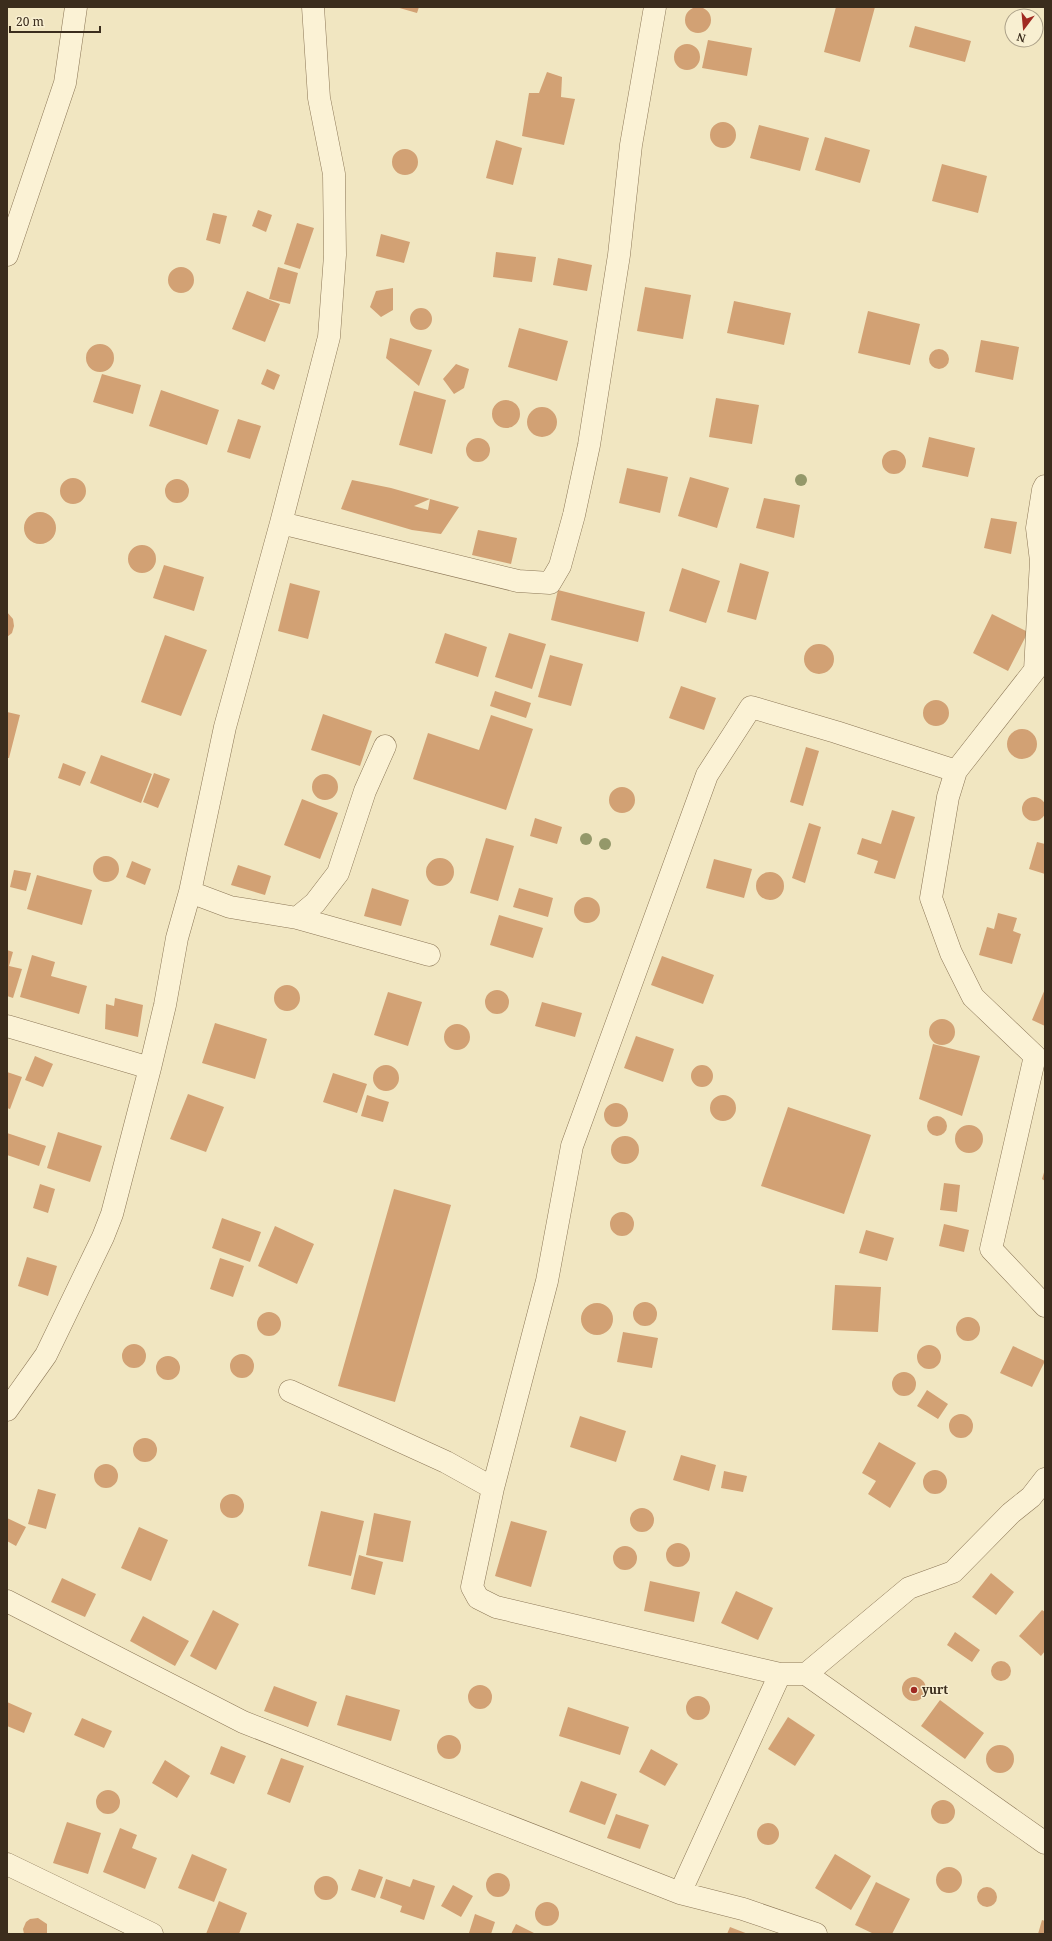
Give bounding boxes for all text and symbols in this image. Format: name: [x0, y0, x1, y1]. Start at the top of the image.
scale bar: [10, 8, 100, 34]
north arrow: [1004, 8, 1044, 48]
text: 20 m: [16, 13, 44, 30]
text: N: [1015, 30, 1027, 46]
place label: yurt: [922, 1681, 948, 1698]
marker: yurt: [909, 1685, 919, 1695]

